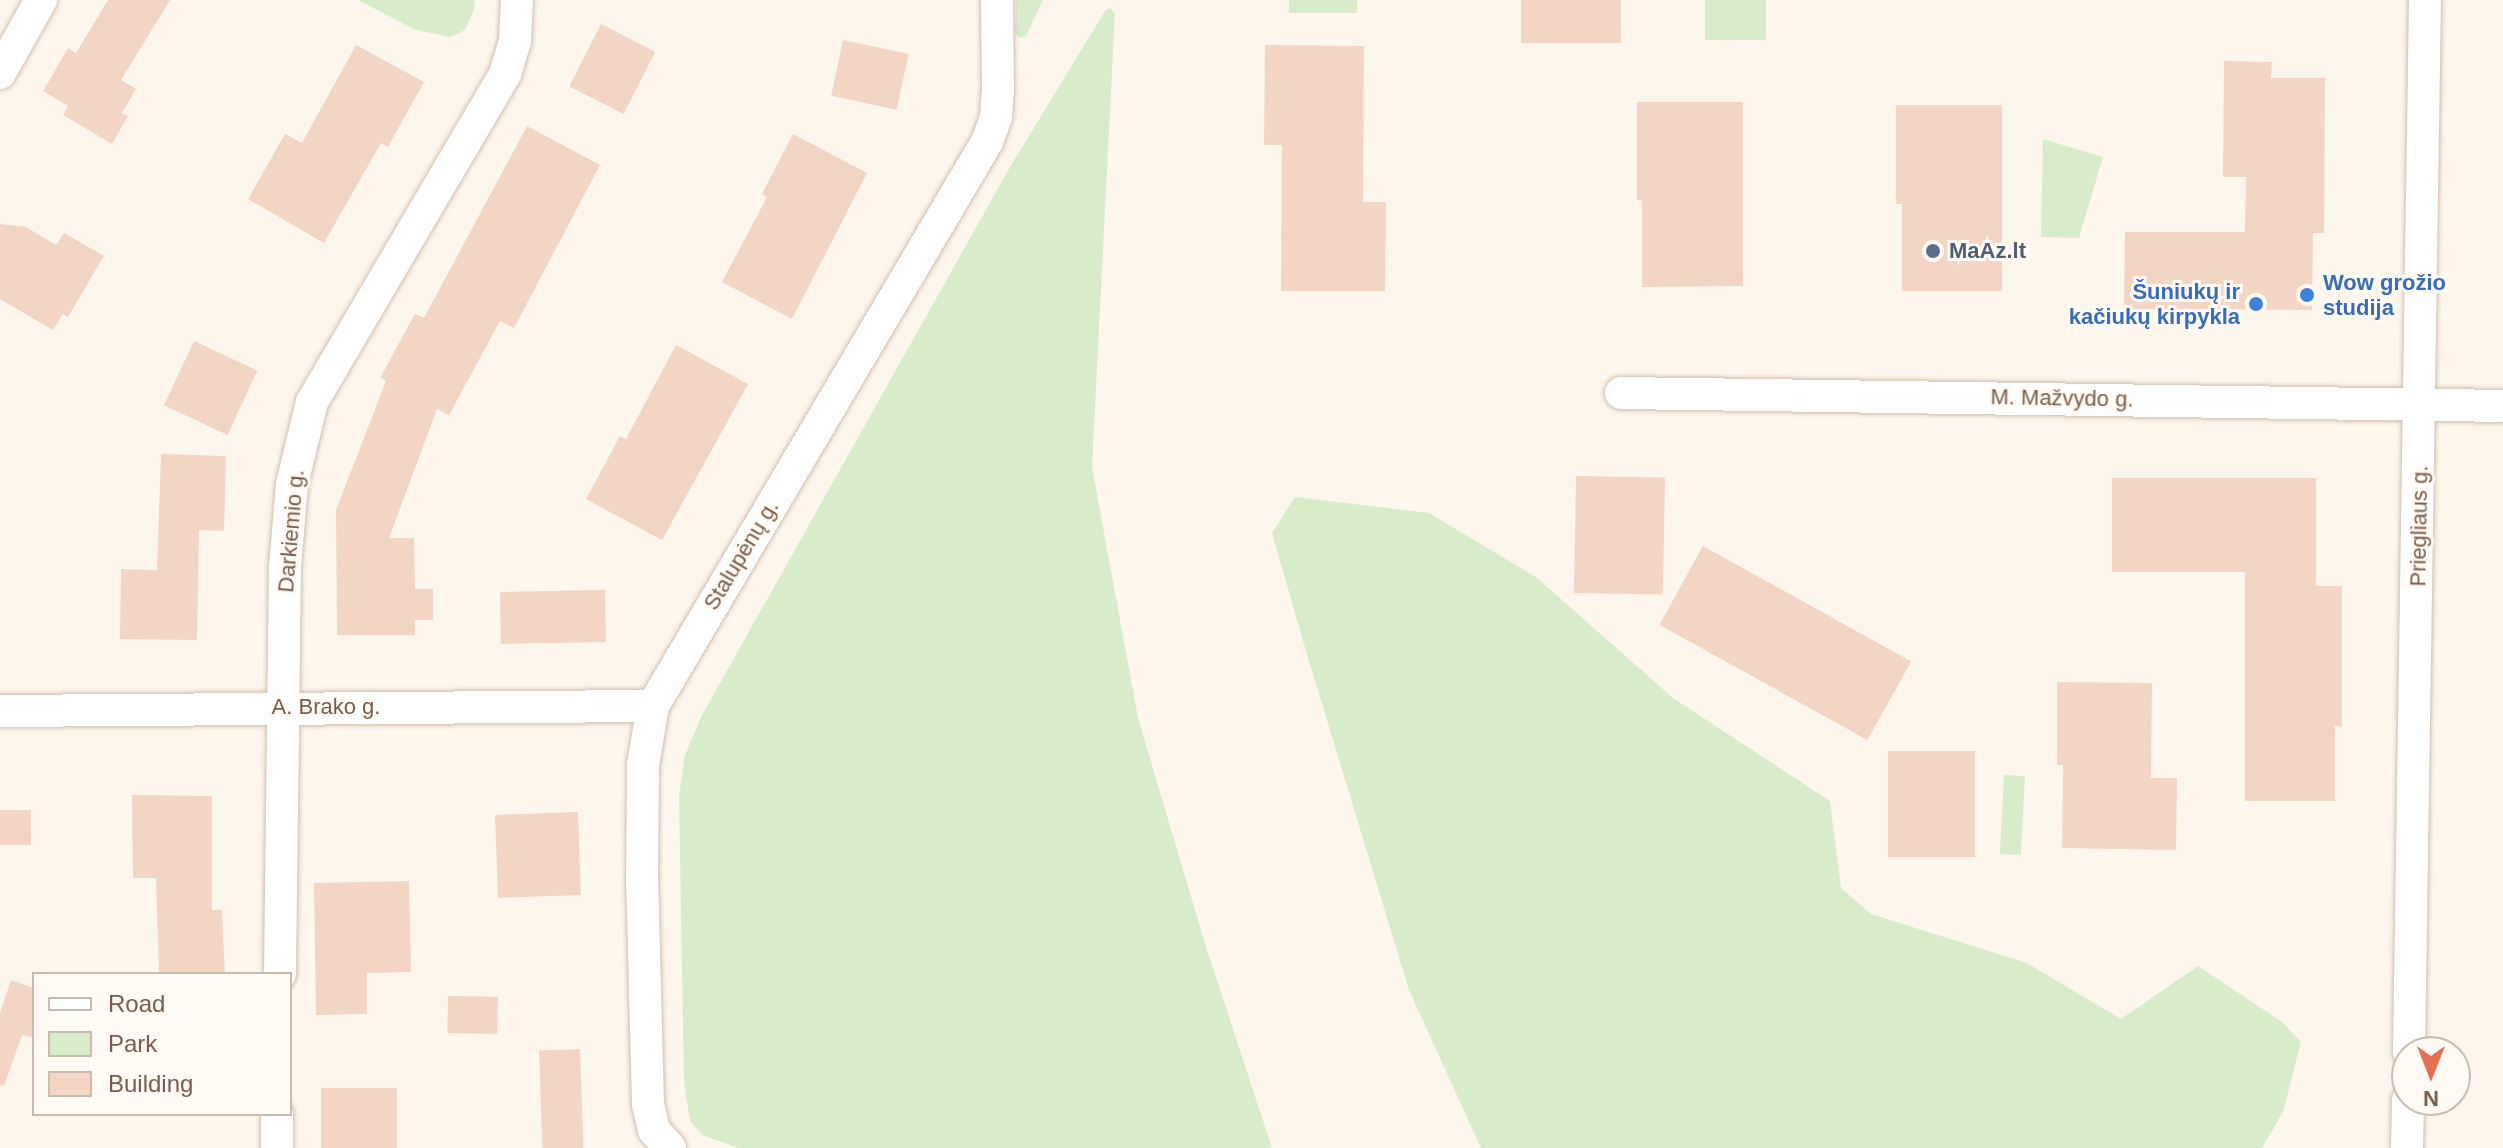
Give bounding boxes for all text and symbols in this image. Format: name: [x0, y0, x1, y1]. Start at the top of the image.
place label: MaAz.lt: [1949, 238, 2026, 264]
marker: MaAz.lt: [1924, 242, 1942, 260]
place label: Wow grožio studija: [2323, 269, 2446, 320]
place label: Šuniukų ir kačiukų kirpykla: [2069, 278, 2240, 330]
marker: Wow grožio studija: [2298, 286, 2316, 304]
marker: Šuniukų ir kačiukų kirpykla: [2247, 295, 2265, 313]
street label: M. Mažvydo g.: [1990, 384, 2134, 412]
street label: Priegliaus g.: [2405, 465, 2433, 587]
street label: Darkiemio g.: [272, 468, 310, 594]
street label: Stalupėnų g.: [698, 495, 784, 615]
street label: A. Brako g.: [272, 694, 380, 720]
legend: [32, 972, 292, 1116]
text: Road: [108, 990, 165, 1017]
text: Park: [108, 1030, 157, 1057]
north arrow: [2391, 1036, 2471, 1116]
text: Building: [108, 1070, 193, 1097]
text: N: [2423, 1086, 2439, 1111]

